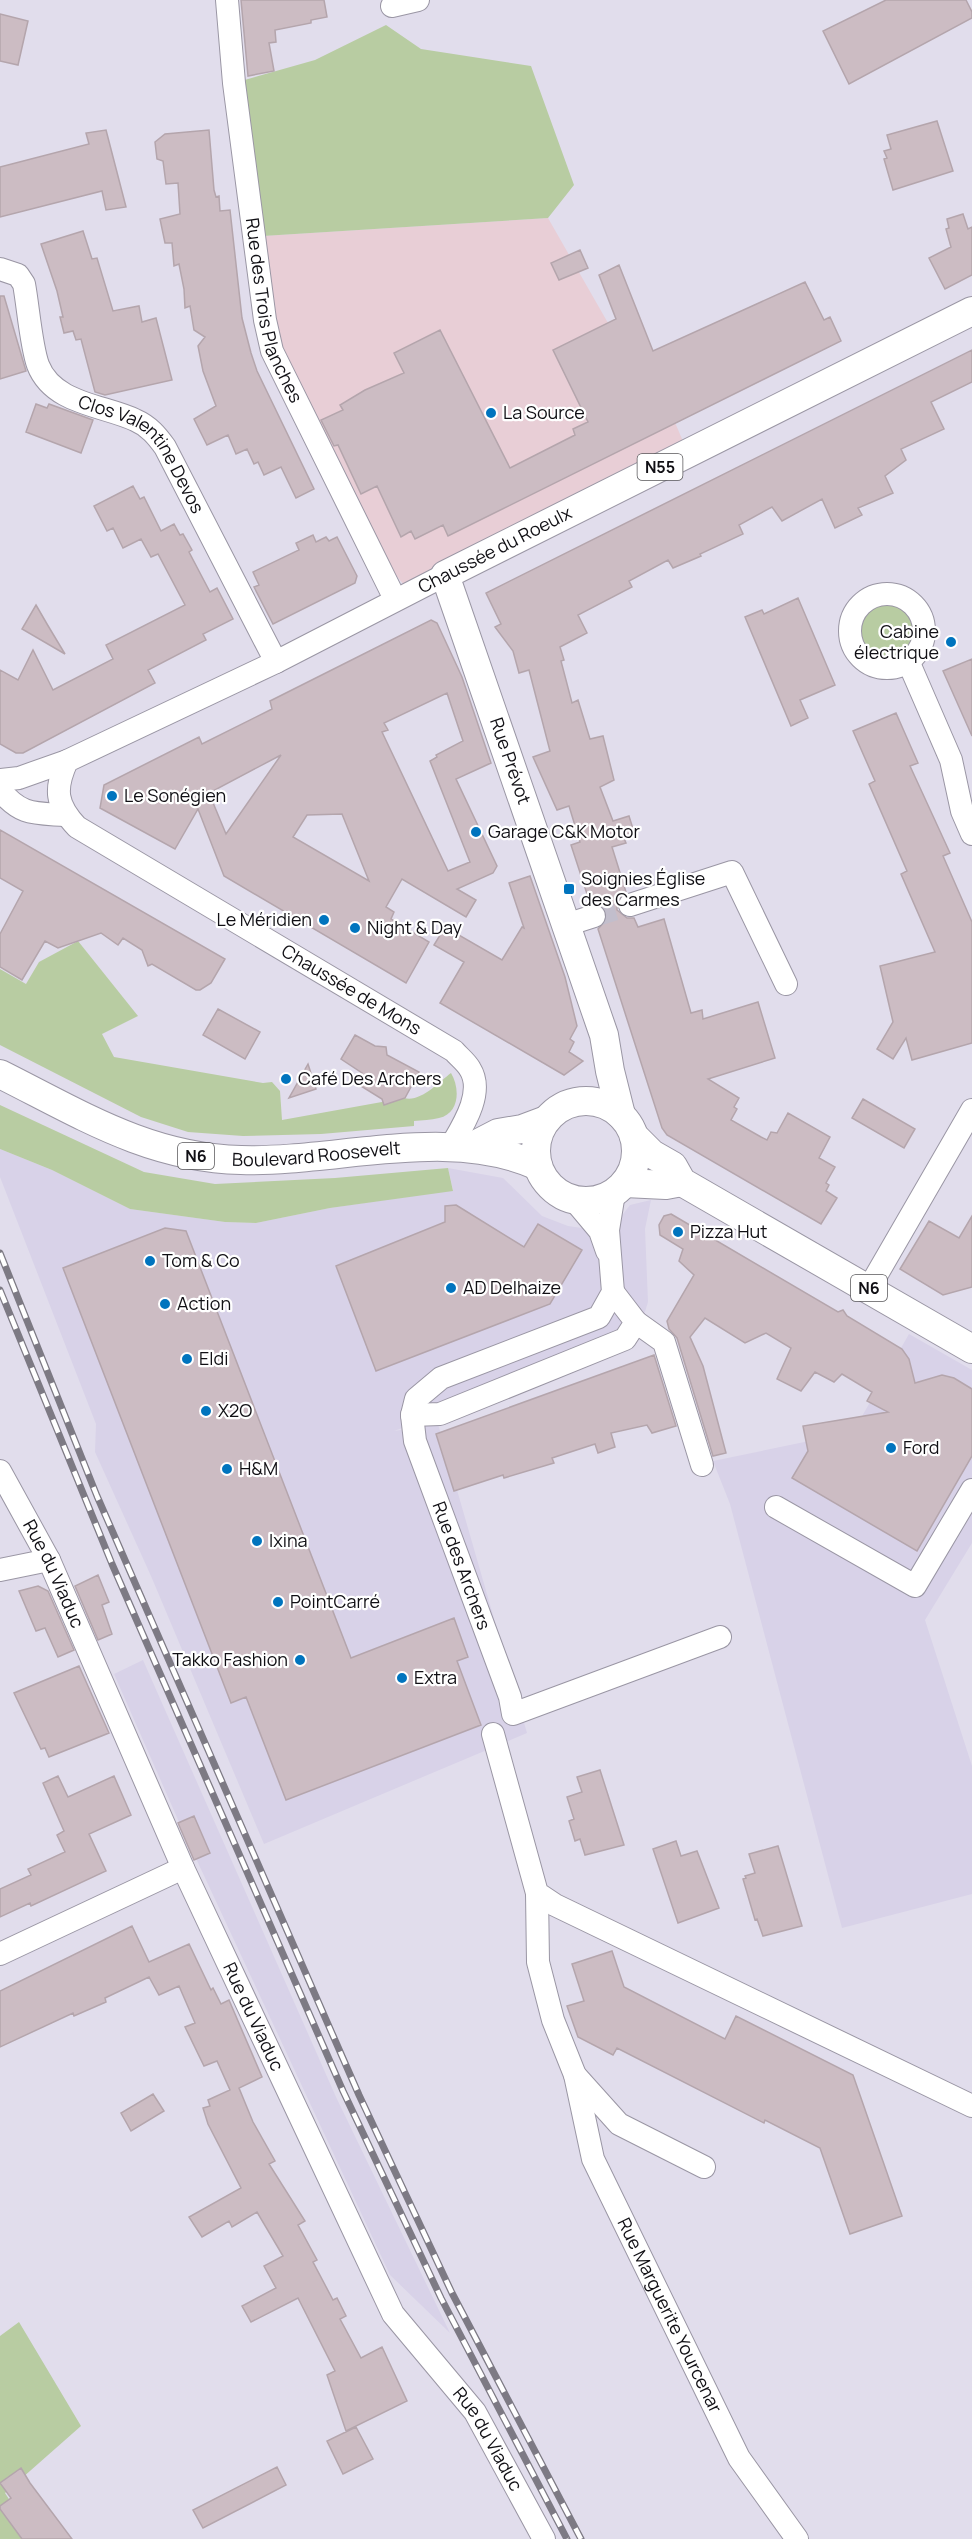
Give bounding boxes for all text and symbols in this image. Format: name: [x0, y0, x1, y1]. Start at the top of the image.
street label: Rue des Trois Planches: [241, 216, 309, 406]
street label: Clos Valentine Devos: [75, 389, 210, 517]
place label: La Source: [503, 400, 585, 424]
marker: La Source: [484, 406, 498, 420]
road number: N55: [638, 454, 682, 480]
street label: Chaussée du Roeulx: [414, 500, 576, 598]
place label: Cabine électrique: [854, 619, 939, 664]
marker: Cabine électrique: [944, 635, 958, 649]
street label: Rue Prévot: [485, 714, 537, 807]
place label: Le Sonégien: [124, 783, 226, 807]
marker: Le Sonégien: [105, 789, 119, 803]
place label: Garage C&K Motor: [488, 819, 640, 843]
marker: Garage C&K Motor: [469, 825, 483, 839]
place label: Soignies Église des Carmes: [581, 866, 705, 911]
marker: Soignies Église des Carmes: [562, 882, 576, 896]
place label: Le Méridien: [217, 907, 312, 931]
marker: Le Méridien: [317, 913, 331, 927]
place label: Night & Day: [367, 915, 463, 939]
marker: Night & Day: [348, 921, 362, 935]
street label: Chaussée de Mons: [277, 938, 426, 1040]
place label: Café Des Archers: [298, 1066, 442, 1090]
marker: Café Des Archers: [279, 1072, 293, 1086]
street label: Boulevard Roosevelt: [232, 1135, 401, 1171]
road number: N6: [178, 1143, 214, 1169]
place label: Pizza Hut: [690, 1219, 767, 1243]
marker: Pizza Hut: [671, 1225, 685, 1239]
place label: Tom & Co: [162, 1248, 240, 1272]
marker: Tom & Co: [143, 1254, 157, 1268]
place label: AD Delhaize: [463, 1275, 561, 1299]
road number: N6: [851, 1275, 887, 1301]
marker: AD Delhaize: [444, 1281, 458, 1295]
place label: Action: [177, 1291, 231, 1315]
marker: Action: [158, 1297, 172, 1311]
place label: Eldi: [199, 1346, 228, 1370]
marker: Eldi: [180, 1352, 194, 1366]
place label: X2O: [218, 1398, 252, 1422]
marker: X2O: [199, 1404, 213, 1418]
place label: Ford: [903, 1435, 939, 1459]
marker: Ford: [884, 1441, 898, 1455]
place label: H&M: [239, 1456, 278, 1480]
marker: H&M: [220, 1462, 234, 1476]
street label: Rue des Archers: [427, 1498, 497, 1633]
street label: Rue du Viaduc: [18, 1515, 90, 1631]
place label: Ixina: [269, 1528, 308, 1552]
marker: Ixina: [250, 1534, 264, 1548]
place label: PointCarré: [290, 1589, 380, 1613]
marker: PointCarré: [271, 1595, 285, 1609]
place label: Takko Fashion: [172, 1647, 288, 1671]
marker: Takko Fashion: [293, 1653, 307, 1667]
place label: Extra: [414, 1665, 457, 1689]
marker: Extra: [395, 1671, 409, 1685]
street label: Rue du Viaduc: [218, 1958, 290, 2075]
street label: Rue Marguerite Yourcenar: [612, 2213, 728, 2417]
street label: Rue du Viaduc: [448, 2382, 529, 2495]

